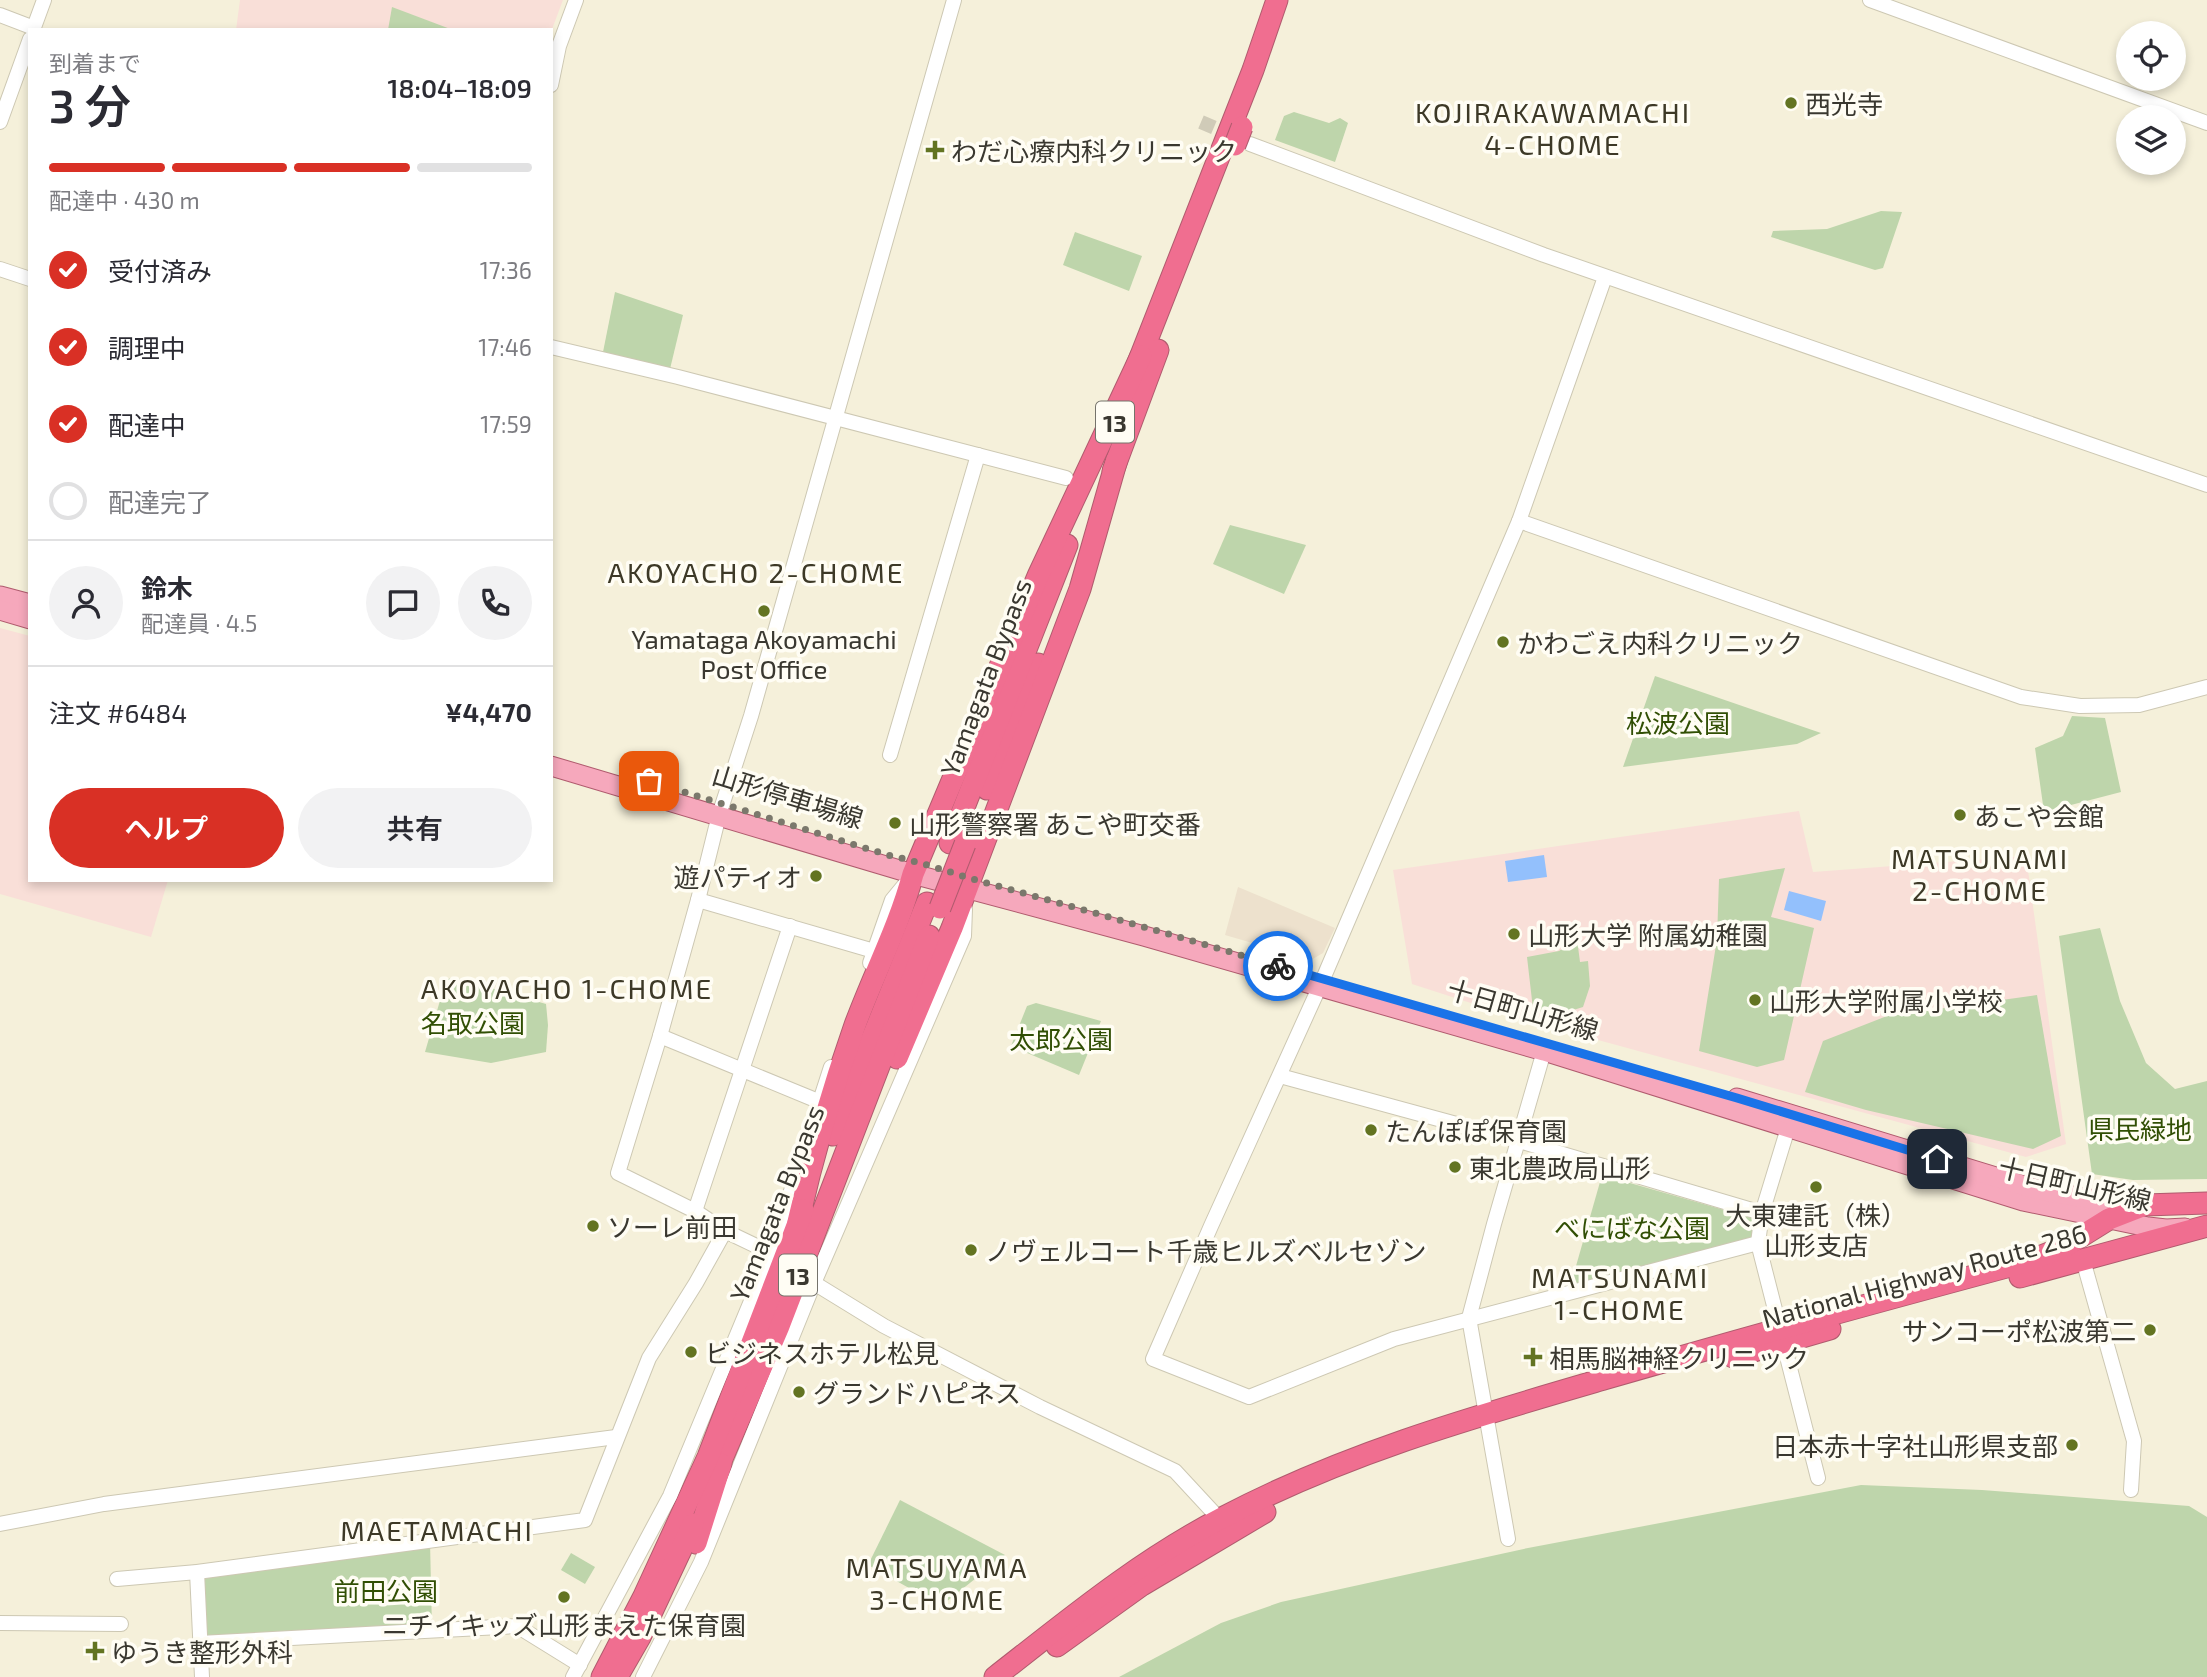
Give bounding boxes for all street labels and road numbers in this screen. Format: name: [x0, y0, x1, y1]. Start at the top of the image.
road number: 13: [1096, 402, 1134, 442]
street label: Yamagata Bypass: [933, 574, 1037, 780]
street label: 山形停車場線: [709, 758, 867, 834]
street label: 十日町山形線: [1444, 973, 1602, 1045]
street label: Yamagata Bypass: [722, 1100, 830, 1306]
street label: 十日町山形線: [1996, 1150, 2154, 1216]
street label: National Highway Route 286: [1758, 1217, 2090, 1333]
road number: 13: [779, 1254, 817, 1296]

